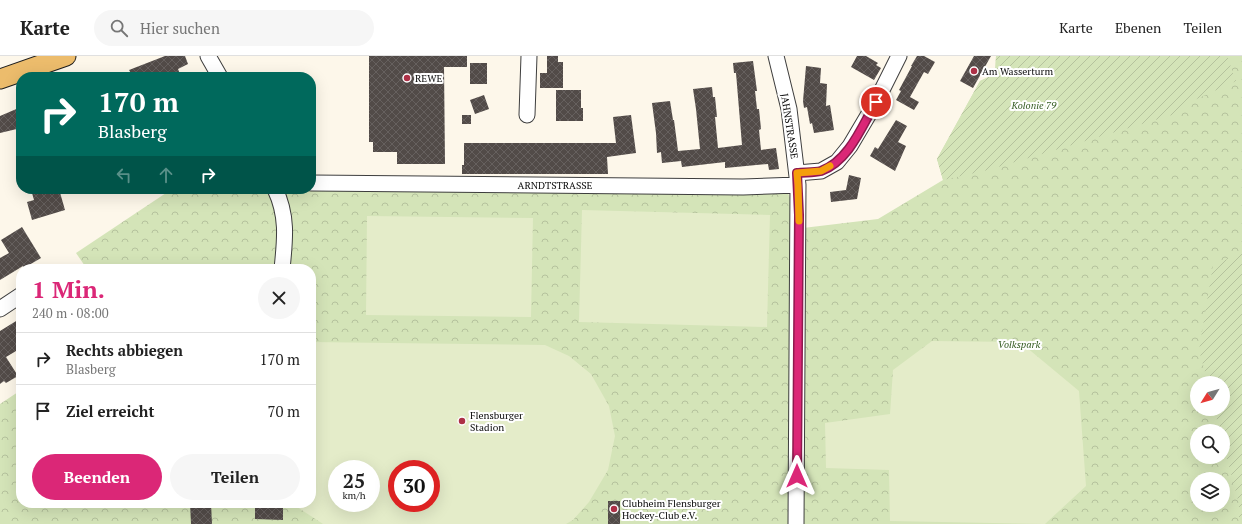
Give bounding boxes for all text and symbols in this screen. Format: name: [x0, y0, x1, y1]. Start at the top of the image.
search box: [94, 10, 374, 46]
text: Karte: [20, 15, 70, 40]
icon: search: [108, 17, 130, 39]
text: Hier suchen: [140, 18, 220, 38]
text: Karte: [1059, 18, 1093, 37]
text: Ebenen: [1115, 18, 1161, 37]
text: Teilen: [1183, 18, 1222, 37]
place label: Am Wasserturm: [982, 65, 1053, 78]
marker: Am Wasserturm: [969, 66, 979, 76]
place label: REWE: [415, 72, 443, 85]
marker: REWE: [402, 73, 412, 83]
text: 170 m: [98, 83, 179, 120]
pin: [859, 85, 893, 119]
icon: right: [32, 88, 84, 140]
icon: arrive: [865, 91, 887, 113]
street label: JAHNSTRASSE: [778, 92, 801, 160]
park label: Kolonie 79: [1011, 99, 1057, 112]
text: Blasberg: [98, 119, 167, 143]
icon: left: [113, 164, 135, 186]
icon: ahead: [155, 164, 177, 186]
icon: right: [197, 164, 219, 186]
street label: ARNDTSTRASSE: [518, 179, 593, 192]
text: 1 Min.: [32, 273, 105, 305]
button: close: [258, 277, 300, 319]
text: 240 m · 08:00: [32, 304, 109, 322]
park label: Volkspark: [998, 338, 1040, 351]
text: Rechts abbiegen: [66, 340, 183, 360]
icon: right: [32, 348, 54, 370]
text: 170 m: [259, 349, 300, 369]
text: Blasberg: [66, 360, 116, 378]
north arrow: [1190, 376, 1230, 416]
map controls: [1190, 376, 1230, 512]
icon: arrive: [32, 400, 54, 422]
text: Ziel erreicht: [66, 401, 154, 421]
text: 70 m: [267, 401, 300, 421]
place label: Flensburger Stadion: [470, 409, 523, 434]
marker: Flensburger Stadion: [457, 416, 467, 426]
button: search: [1190, 424, 1230, 464]
button: Beenden: [32, 454, 162, 500]
button: Teilen: [170, 454, 300, 500]
position arrow: [776, 455, 818, 497]
speed limit sign: 30: [388, 460, 440, 512]
text: 25: [343, 467, 365, 494]
button: layers: [1190, 472, 1230, 512]
text: km/h: [342, 489, 366, 502]
place label: Clubheim Flensburger Hockey-Club e.V.: [622, 497, 721, 522]
marker: Clubheim Flensburger Hockey-Club e.V.: [609, 504, 619, 514]

